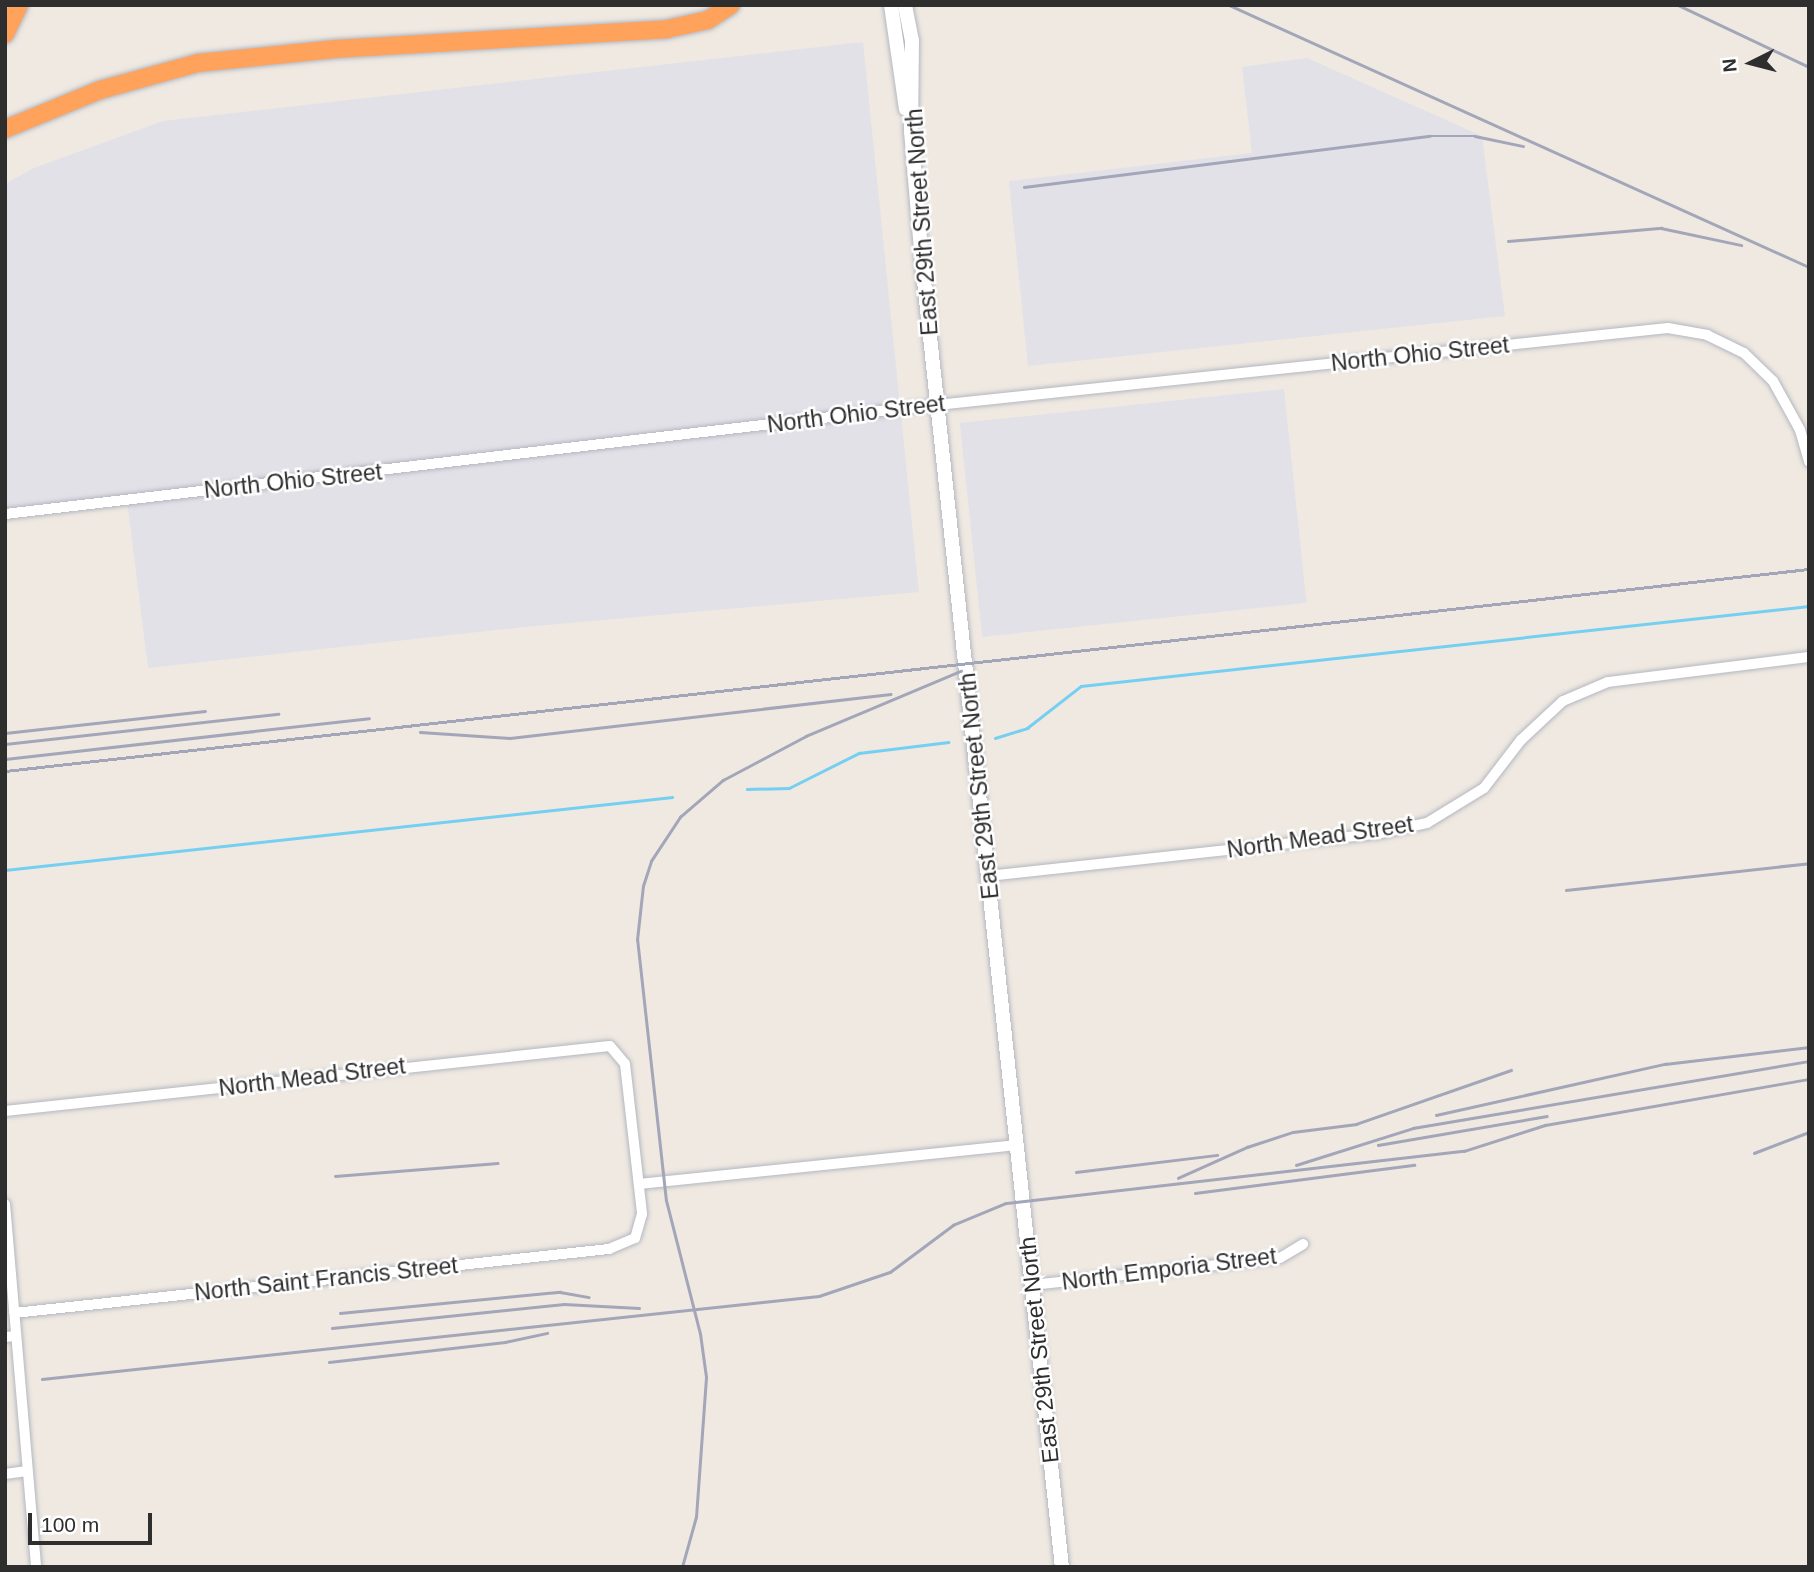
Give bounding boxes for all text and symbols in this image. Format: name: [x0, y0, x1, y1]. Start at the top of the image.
north arrow: [1716, 28, 1786, 98]
text: N: [1718, 57, 1741, 73]
street label: East 29th Street North: [900, 108, 944, 336]
street label: North Ohio Street: [1330, 331, 1510, 377]
street label: North Ohio Street: [766, 389, 946, 439]
street label: North Ohio Street: [203, 458, 383, 504]
street label: East 29th Street North: [953, 671, 1005, 901]
street label: North Mead Street: [1225, 810, 1415, 864]
street label: North Mead Street: [217, 1052, 407, 1102]
street label: East 29th Street North: [1013, 1235, 1065, 1465]
street label: North Emporia Street: [1060, 1242, 1278, 1296]
street label: North Saint Francis Street: [193, 1251, 459, 1307]
scale bar: [32, 1498, 156, 1542]
text: 100 m: [41, 1513, 99, 1536]

